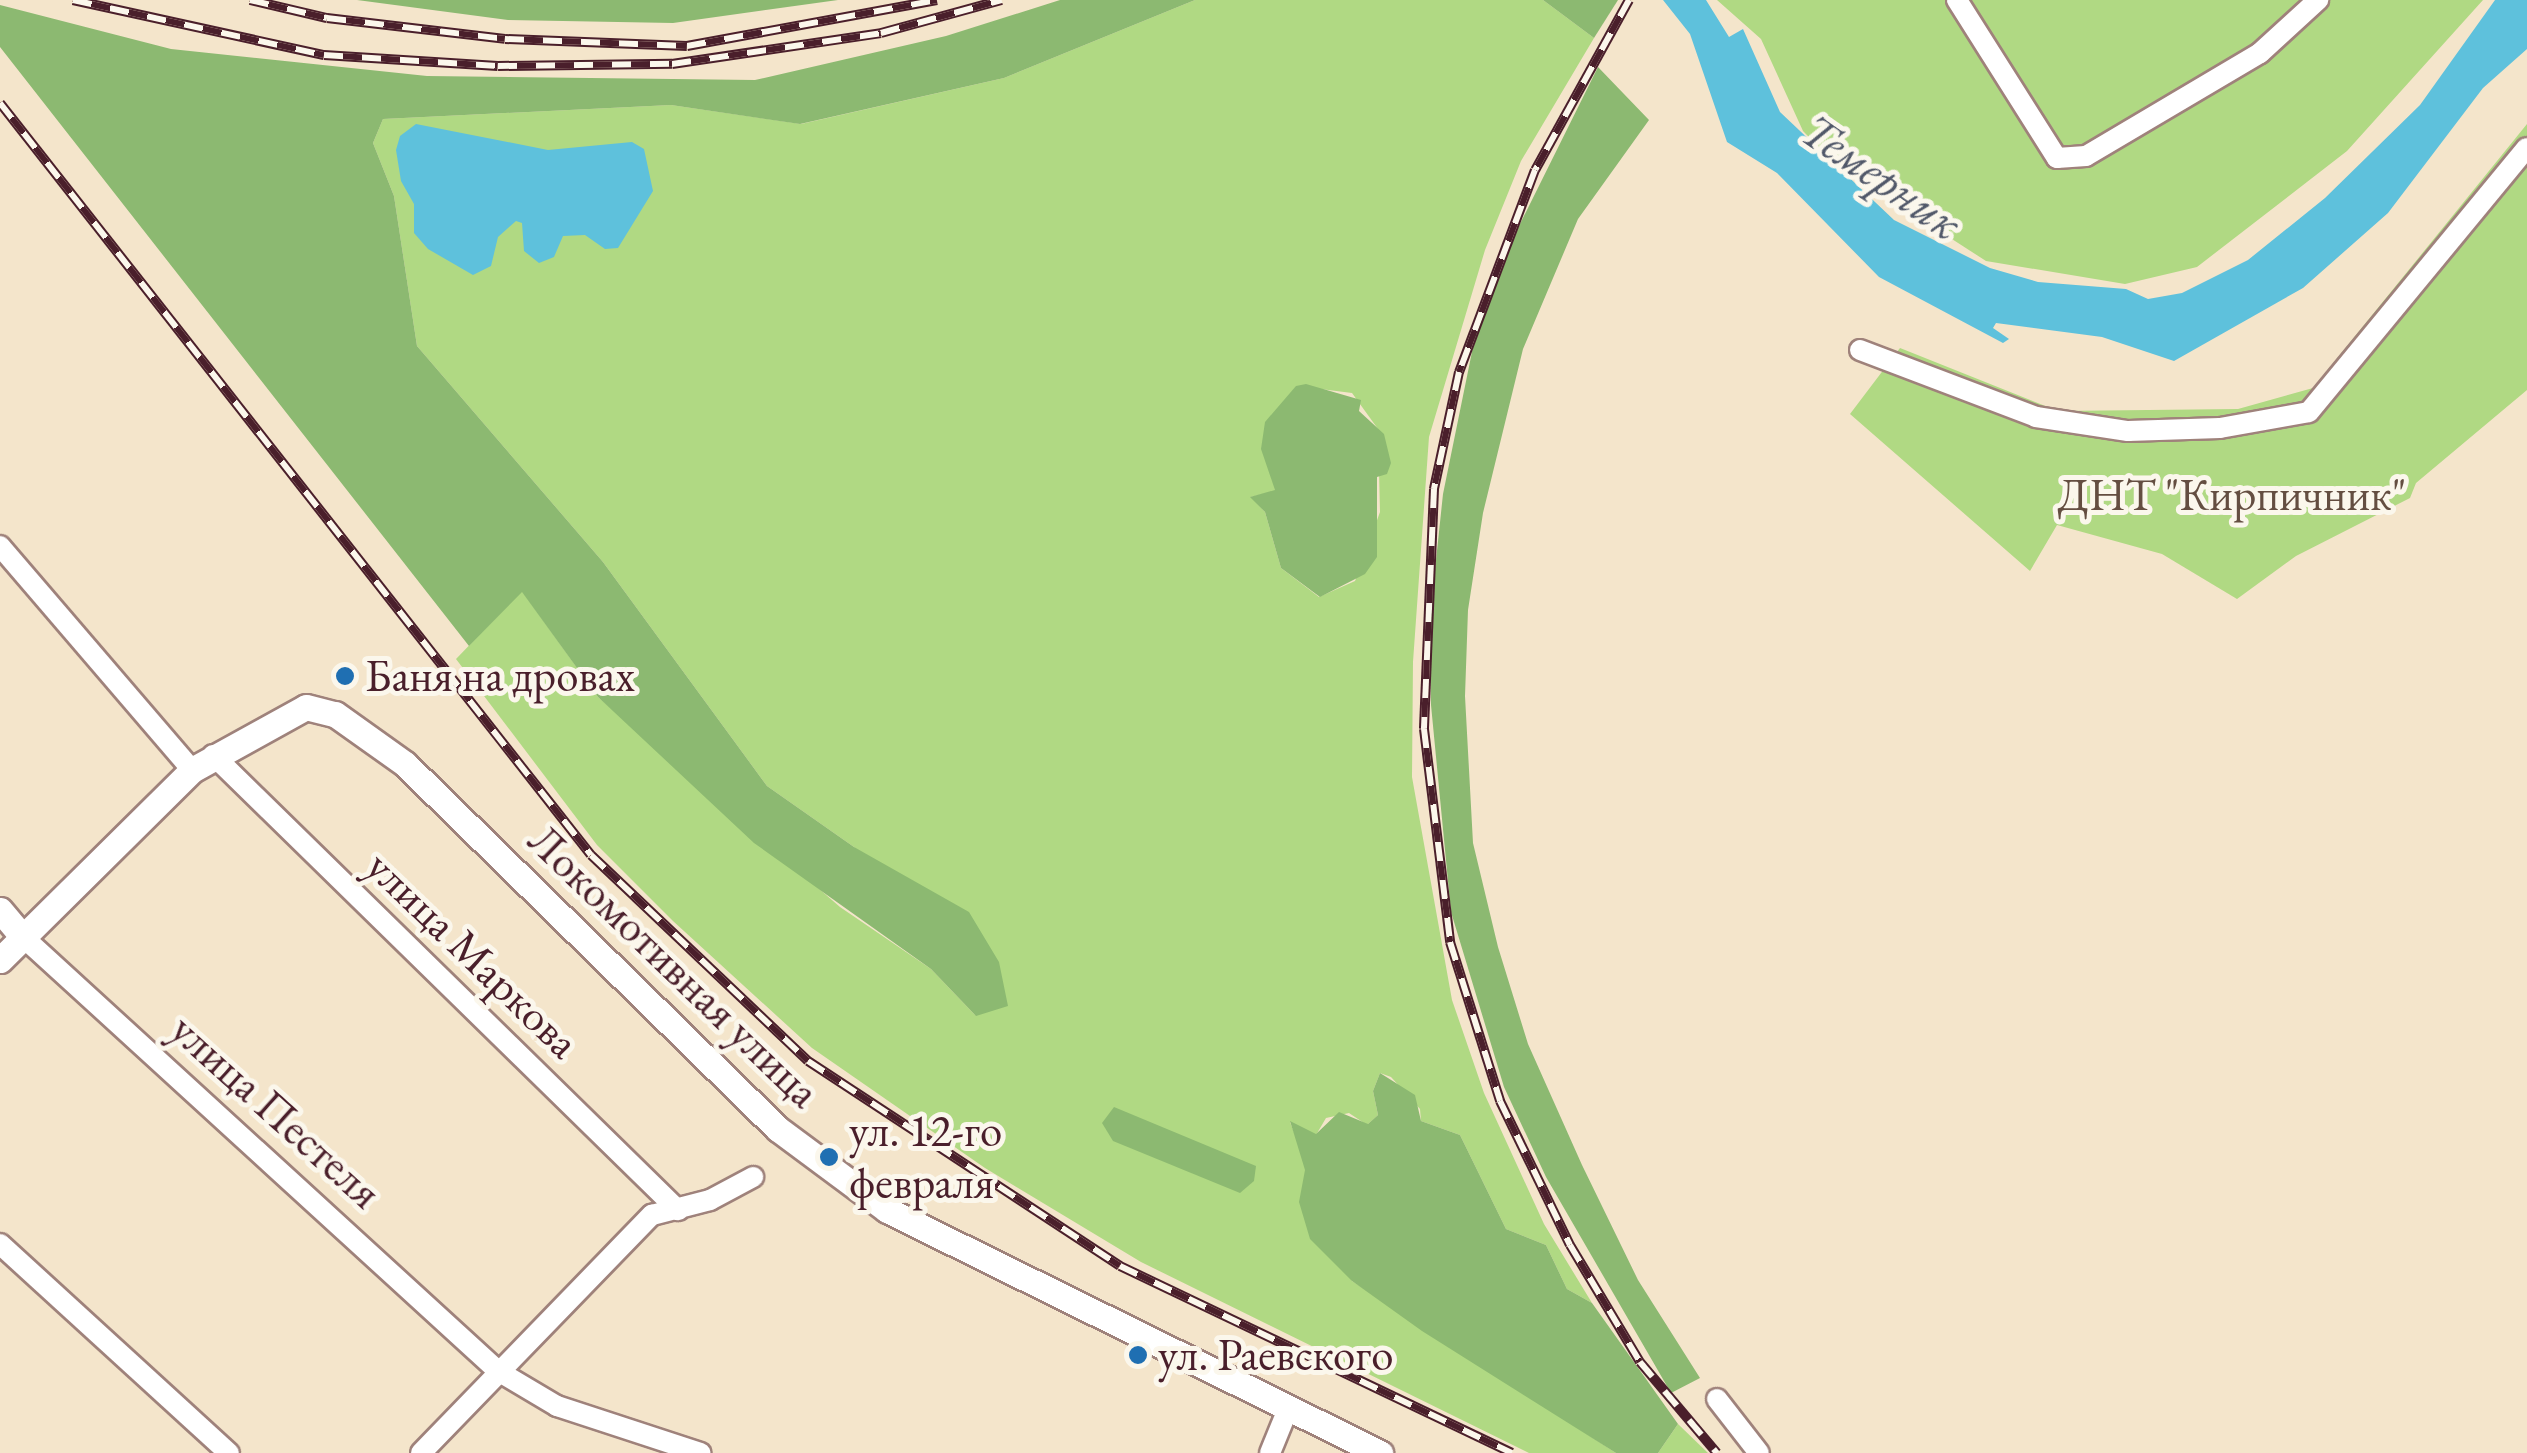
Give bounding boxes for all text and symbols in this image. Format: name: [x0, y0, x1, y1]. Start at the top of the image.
water label: Темерник: [1791, 100, 1973, 252]
park label: ДНТ "Кирпичник": [2057, 468, 2407, 522]
place label: Баня на дровах: [365, 649, 635, 703]
marker: Баня на дровах: [334, 665, 356, 687]
street label: Локомотивная улица: [517, 813, 831, 1119]
street label: улица Маркова: [355, 839, 591, 1069]
street label: улица Пестеля: [160, 1002, 392, 1220]
place label: ул. 12-го февраля: [849, 1104, 1002, 1210]
marker: ул. 12-го февраля: [818, 1146, 840, 1168]
place label: ул. Раевского: [1158, 1328, 1393, 1382]
marker: ул. Раевского: [1127, 1344, 1149, 1366]

